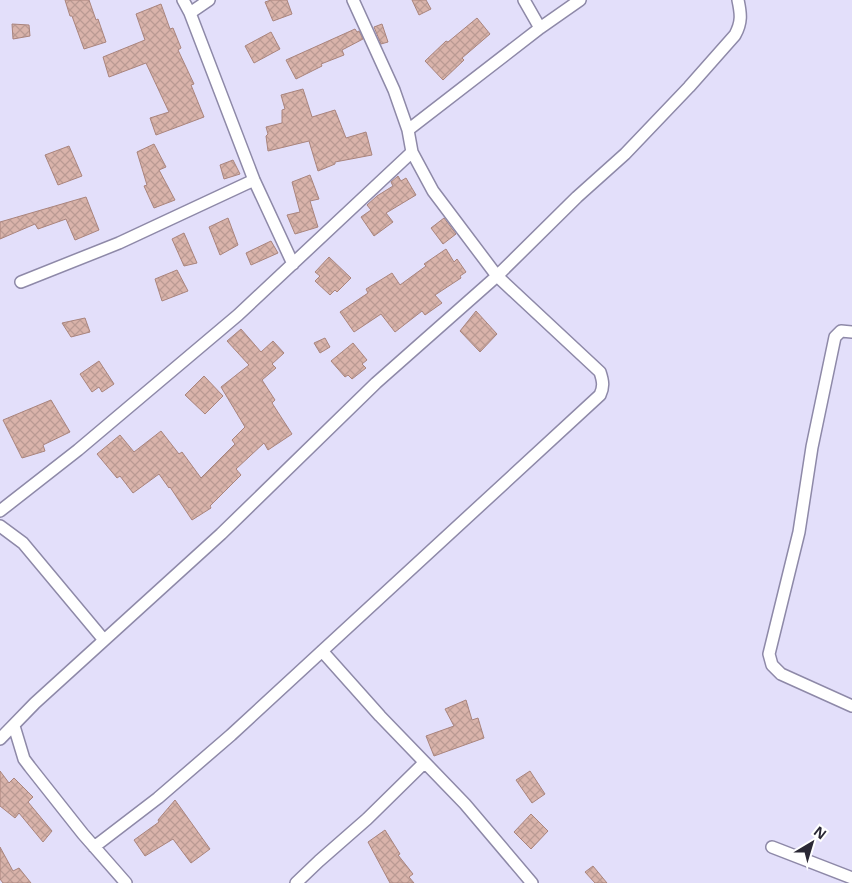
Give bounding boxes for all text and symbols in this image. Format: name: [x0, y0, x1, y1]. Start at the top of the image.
north arrow: [787, 818, 837, 868]
text: N: [810, 821, 831, 843]

